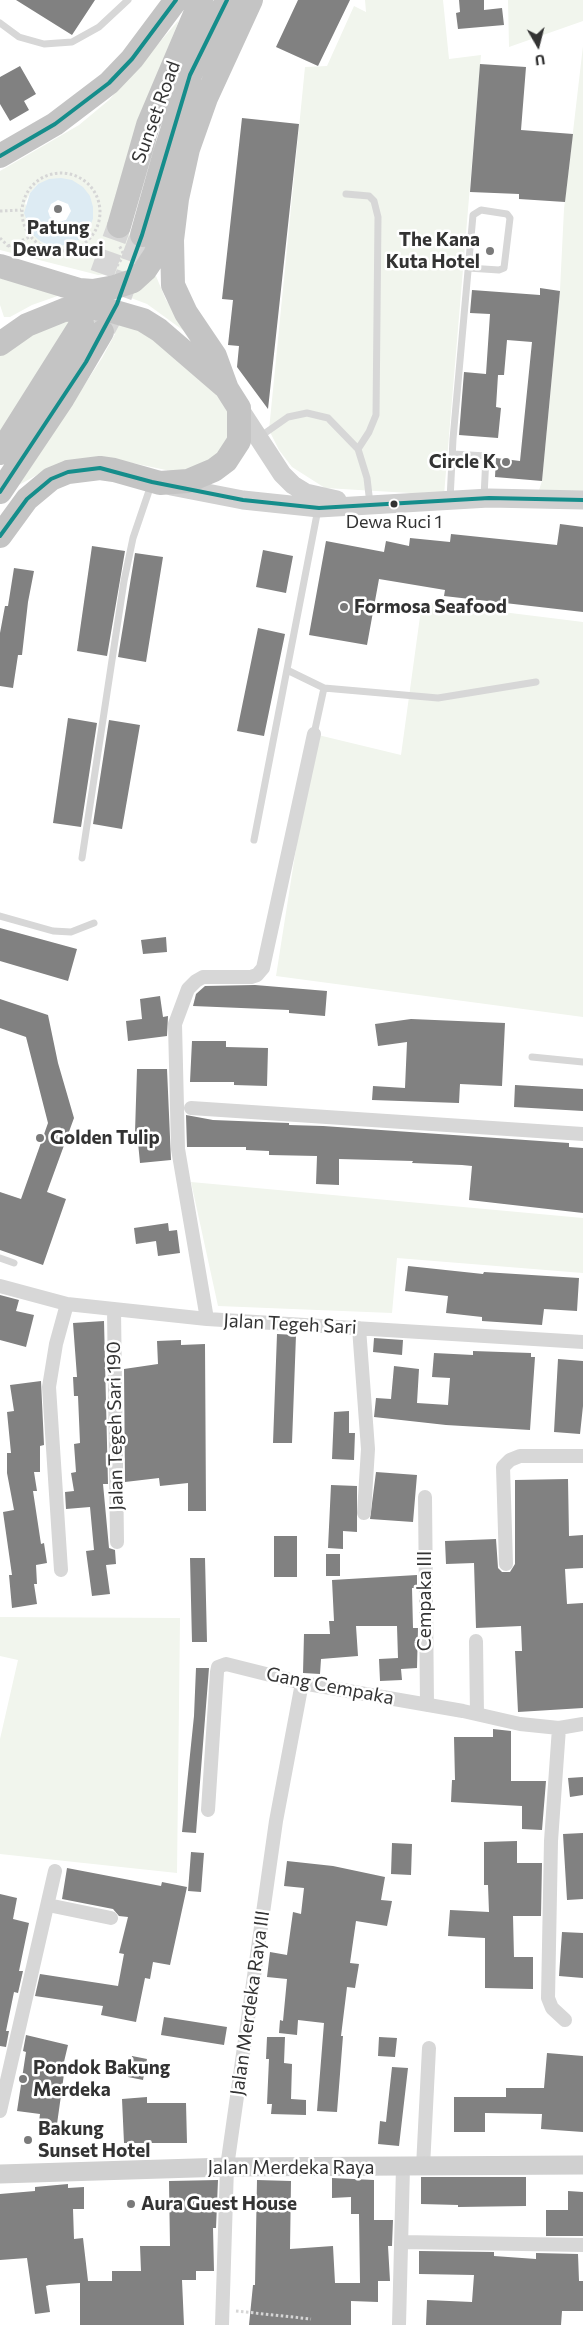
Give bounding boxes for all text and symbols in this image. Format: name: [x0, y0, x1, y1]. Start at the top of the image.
north arrow: [513, 20, 563, 70]
text: U: [534, 51, 546, 69]
street label: Sunset Road: [127, 58, 185, 166]
marker: Patung Dewa Ruci: [52, 203, 64, 215]
place label: Patung Dewa Ruci: [12, 217, 104, 261]
place label: The Kana Kuta Hotel: [386, 229, 480, 273]
marker: The Kana Kuta Hotel: [484, 245, 496, 257]
place label: Circle K: [429, 451, 496, 473]
marker: Circle K: [500, 456, 512, 468]
marker: Dewa Ruci 1: [389, 499, 399, 509]
place label: Dewa Ruci 1: [346, 511, 442, 533]
place label: Formosa Seafood: [354, 596, 507, 618]
marker: Formosa Seafood: [338, 601, 350, 613]
place label: Golden Tulip: [50, 1127, 160, 1149]
marker: Golden Tulip: [34, 1132, 46, 1144]
street label: Jalan Tegeh Sari: [223, 1309, 357, 1339]
street label: Jalan Tegeh Sari 190: [102, 1341, 128, 1511]
street label: Cempaka III: [414, 1551, 436, 1651]
street label: Gang Cempaka: [264, 1662, 396, 1710]
street label: Jalan Merdeka Raya III: [226, 1909, 274, 2097]
place label: Pondok Bakung Merdeka: [33, 2057, 170, 2101]
marker: Pondok Bakung Merdeka: [17, 2073, 29, 2085]
place label: Bakung Sunset Hotel: [38, 2118, 150, 2162]
marker: Bakung Sunset Hotel: [22, 2134, 34, 2146]
street label: Jalan Merdeka Raya: [207, 2157, 375, 2179]
place label: Aura Guest House: [141, 2193, 297, 2215]
marker: Aura Guest House: [125, 2198, 137, 2210]

